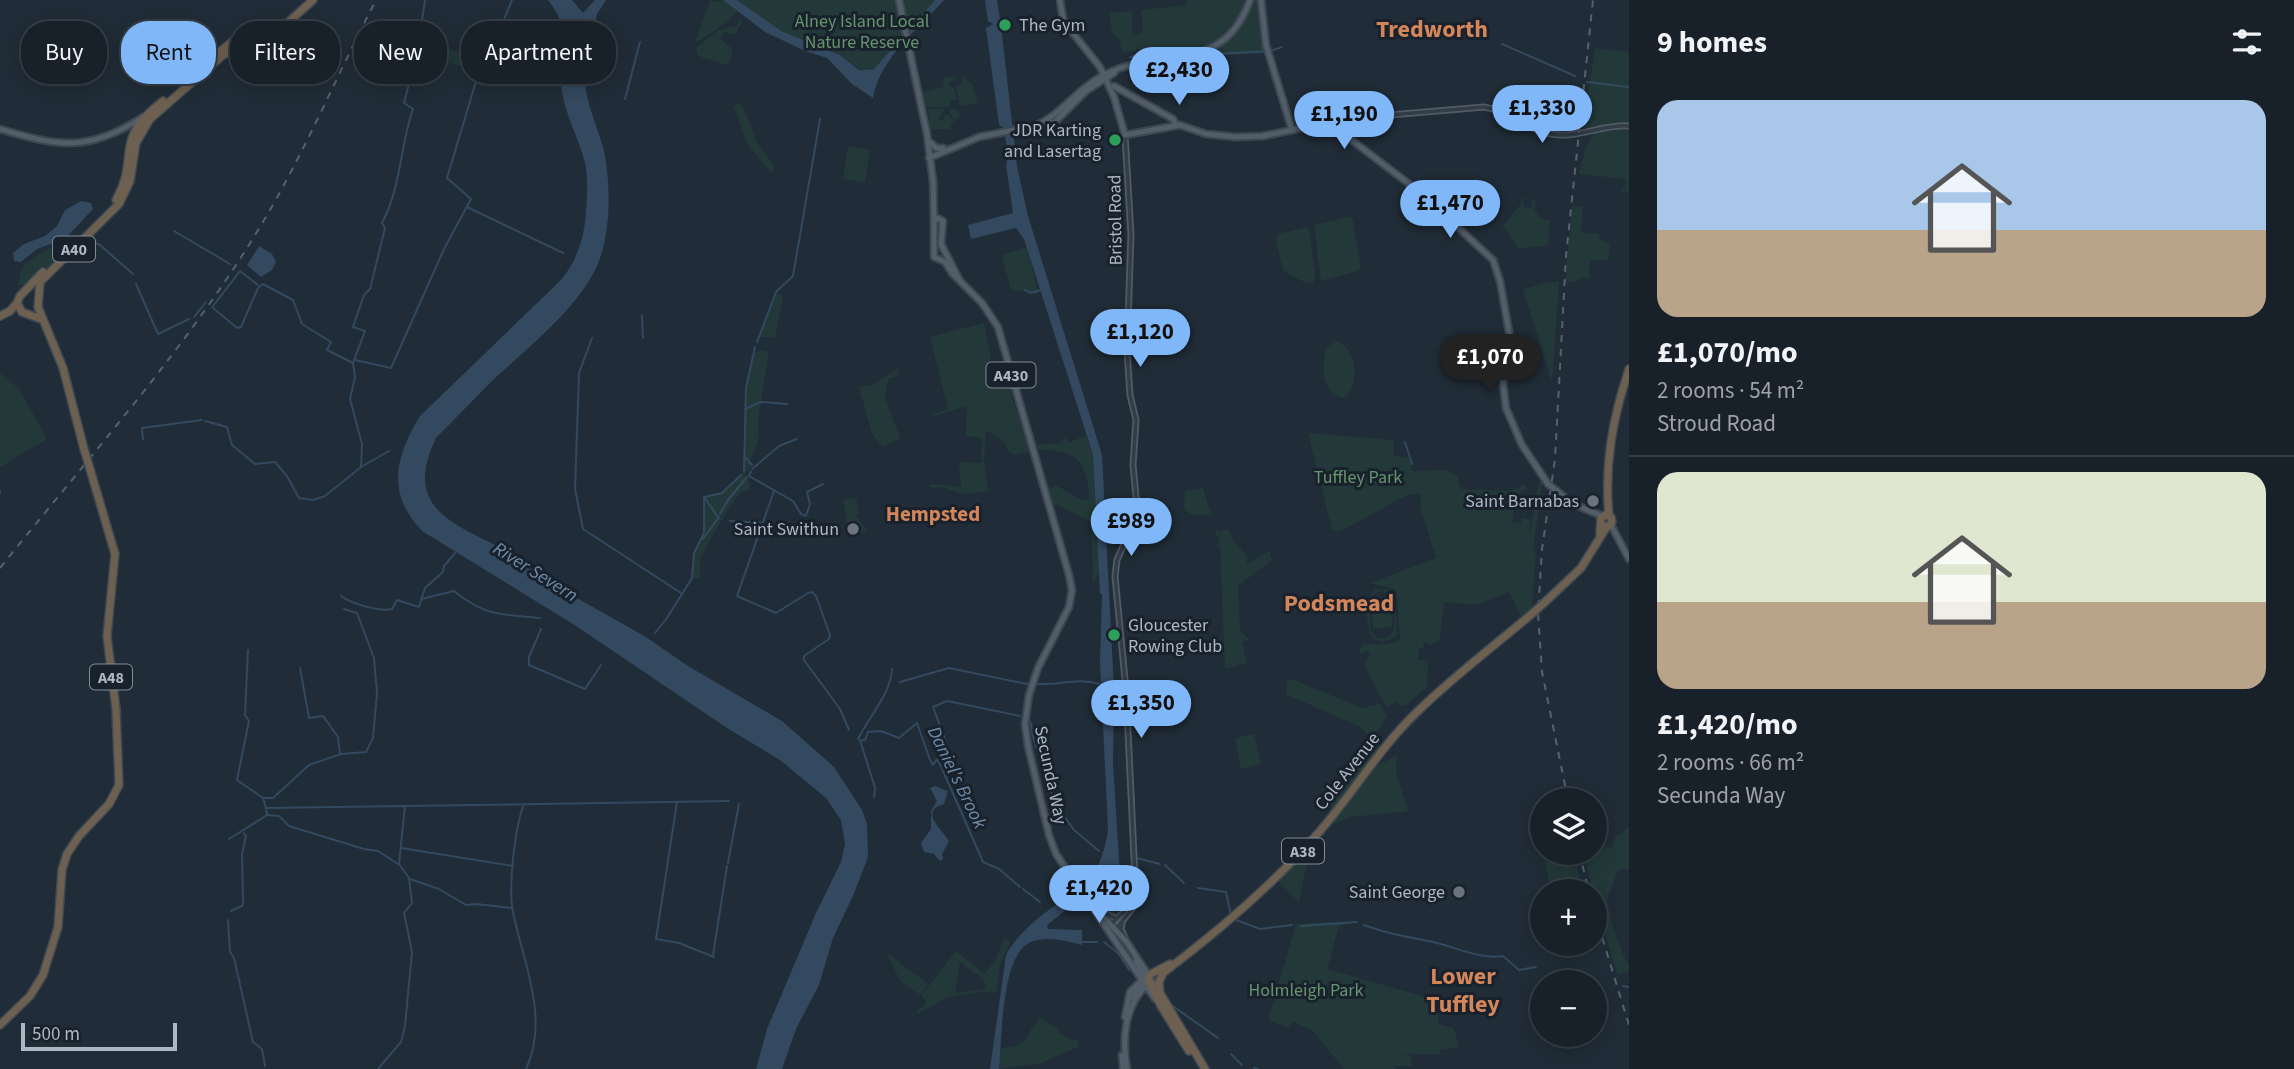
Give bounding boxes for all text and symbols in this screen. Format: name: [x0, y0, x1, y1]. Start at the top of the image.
park label: Alney Island Local Nature Reserve: [795, 9, 929, 55]
district label: Tredworth: [1376, 12, 1488, 47]
place label: The Gym: [1019, 13, 1085, 38]
marker: The Gym: [997, 17, 1013, 33]
chip: Buy: [21, 21, 107, 84]
chip: Rent: [121, 21, 216, 84]
chip: Filters: [230, 21, 340, 84]
chip: New: [354, 21, 447, 84]
chip: Apartment: [461, 21, 616, 84]
text: 9 homes: [1657, 21, 1767, 64]
icon: filters: [2228, 23, 2266, 61]
pin: £2,430: [1122, 48, 1236, 107]
text: £2,430: [1145, 53, 1213, 86]
pin: £1,330: [1485, 86, 1599, 145]
text: £1,330: [1508, 91, 1576, 124]
pin: £1,190: [1287, 92, 1401, 151]
text: £1,190: [1310, 97, 1378, 130]
place label: JDR Karting and Lasertag: [1004, 118, 1101, 164]
marker: JDR Karting and Lasertag: [1107, 132, 1123, 148]
icon: home: [1899, 145, 2025, 271]
street label: Bristol Road: [1102, 174, 1129, 266]
pin: £1,470: [1393, 180, 1507, 240]
text: £1,470: [1416, 186, 1484, 219]
road number: A40: [53, 236, 95, 262]
pin: £1,120: [1083, 310, 1197, 369]
text: £1,120: [1106, 315, 1174, 348]
text: £1,070/mo: [1657, 331, 1798, 374]
pin: £1,070: [1433, 334, 1547, 394]
text: £1,070: [1456, 340, 1524, 373]
road number: A430: [986, 362, 1036, 388]
text: 2 rooms · 54 m²: [1657, 374, 1804, 407]
text: Stroud Road: [1657, 407, 1776, 440]
park label: Tuffley Park: [1314, 465, 1402, 490]
place label: Saint Barnabas: [1465, 489, 1579, 514]
marker: Saint Barnabas: [1585, 493, 1601, 509]
pin: £989: [1090, 498, 1172, 558]
district label: Hempsted: [886, 499, 980, 529]
text: £989: [1107, 504, 1155, 537]
place label: Saint Swithun: [734, 517, 839, 542]
icon: home: [1899, 517, 2025, 643]
marker: Saint Swithun: [845, 521, 861, 537]
water label: River Severn: [488, 536, 583, 609]
district label: Podsmead: [1284, 586, 1394, 621]
place label: Gloucester Rowing Club: [1128, 613, 1222, 659]
marker: Gloucester Rowing Club: [1106, 627, 1122, 643]
road number: A48: [90, 664, 132, 690]
pin: £1,350: [1084, 680, 1198, 740]
text: £1,350: [1107, 686, 1175, 719]
text: £1,420/mo: [1657, 703, 1798, 746]
water label: Daniel's Brook: [920, 722, 994, 834]
street label: Secunda Way: [1028, 723, 1073, 827]
street label: Cole Avenue: [1309, 727, 1386, 816]
text: 2 rooms · 66 m²: [1657, 746, 1804, 779]
text: Secunda Way: [1657, 779, 1785, 812]
map controls: [1530, 788, 1607, 1047]
button: layers: [1530, 788, 1607, 865]
road number: A38: [1282, 838, 1324, 864]
pin: £1,420: [1042, 866, 1156, 925]
text: £1,420: [1065, 871, 1133, 904]
button: +: [1530, 879, 1607, 956]
place label: Saint George: [1349, 880, 1445, 905]
marker: Saint George: [1451, 884, 1467, 900]
district label: Lower Tuffley: [1426, 959, 1500, 1022]
button: −: [1530, 970, 1607, 1047]
park label: Holmleigh Park: [1248, 978, 1364, 1003]
scale bar: [21, 1020, 177, 1052]
text: 500 m: [32, 1021, 80, 1048]

